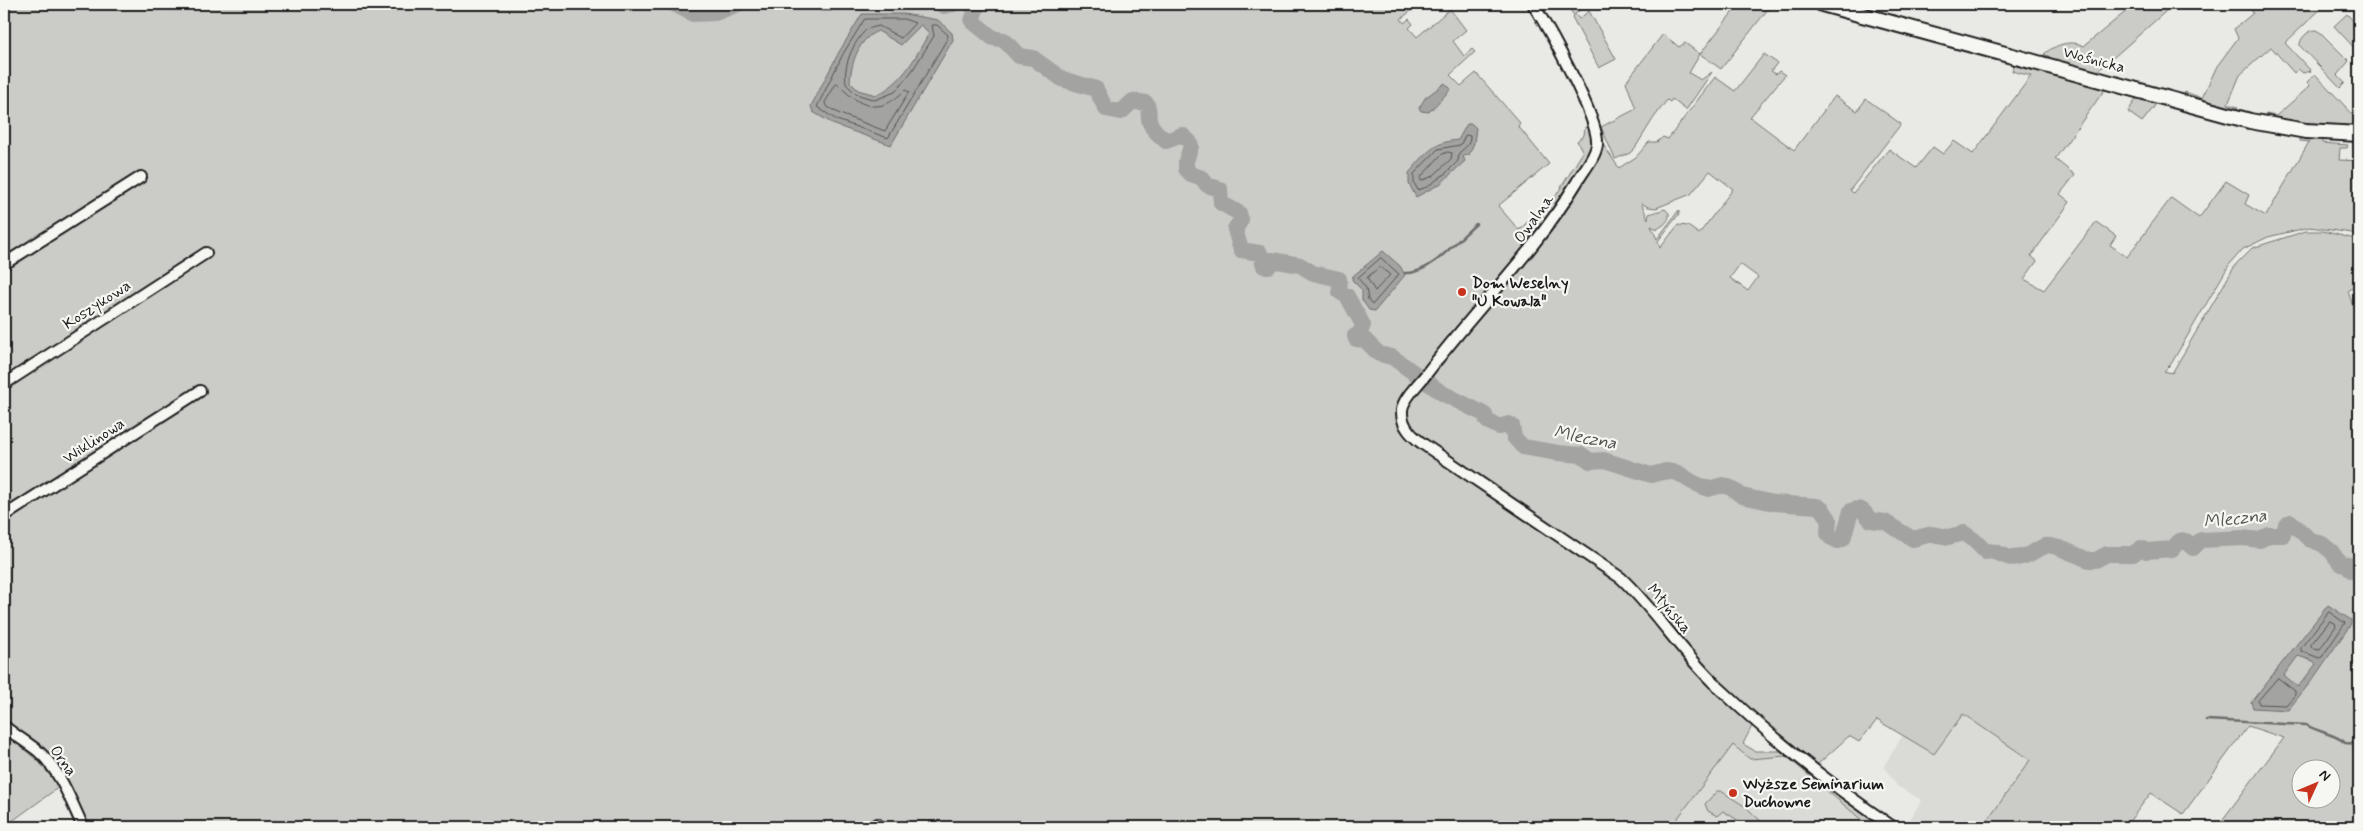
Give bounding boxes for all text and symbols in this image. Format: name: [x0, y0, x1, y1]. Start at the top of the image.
street label: Wośnicka: [2061, 42, 2127, 78]
street label: Owalna: [1509, 190, 1559, 248]
place label: Dom Weselny "U Kowala": [1472, 273, 1569, 312]
street label: Koszykowa: [59, 275, 135, 335]
marker: Dom Weselny "U Kowala": [1456, 286, 1468, 298]
street label: Wiklinowa: [59, 413, 129, 469]
water label: Mleczna: [1552, 420, 1619, 456]
water label: Mleczna: [2202, 504, 2268, 534]
street label: Młyńska: [1642, 579, 1696, 639]
street label: Orna: [45, 741, 81, 781]
north arrow: [2290, 758, 2340, 808]
text: N: [2315, 766, 2334, 785]
place label: Wyższe Seminarium Duchowne: [1742, 774, 1884, 813]
marker: Wyższe Seminarium Duchowne: [1727, 787, 1739, 799]

